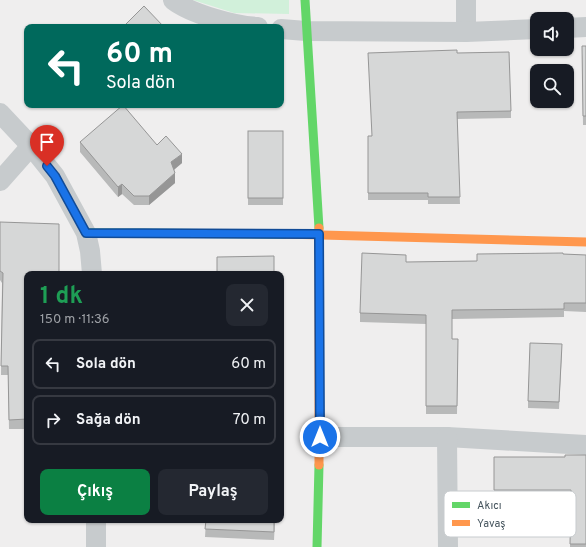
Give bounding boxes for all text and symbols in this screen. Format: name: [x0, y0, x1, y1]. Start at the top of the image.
map controls: [530, 12, 574, 108]
button: sound: [530, 12, 574, 56]
text: 60 m: [106, 37, 173, 73]
icon: left: [40, 40, 92, 92]
button: search: [530, 64, 574, 108]
text: Sola dön: [106, 72, 175, 95]
pin: [30, 125, 64, 166]
icon: arrive: [36, 131, 58, 153]
text: 1 dk: [40, 282, 83, 312]
button: close: [226, 284, 268, 326]
text: 150 m · 11:36: [40, 312, 110, 328]
icon: left: [42, 353, 64, 375]
text: Sola dön: [76, 355, 136, 374]
text: 60 m: [231, 355, 266, 374]
icon: right: [42, 409, 64, 431]
text: Sağa dön: [76, 411, 141, 430]
text: 70 m: [233, 411, 266, 430]
position arrow: [299, 416, 341, 458]
button: Çıkış: [40, 469, 150, 515]
button: Paylaş: [158, 469, 268, 515]
legend: [444, 491, 576, 537]
text: Akıcı: [477, 499, 501, 513]
text: Yavaş: [477, 517, 505, 531]

